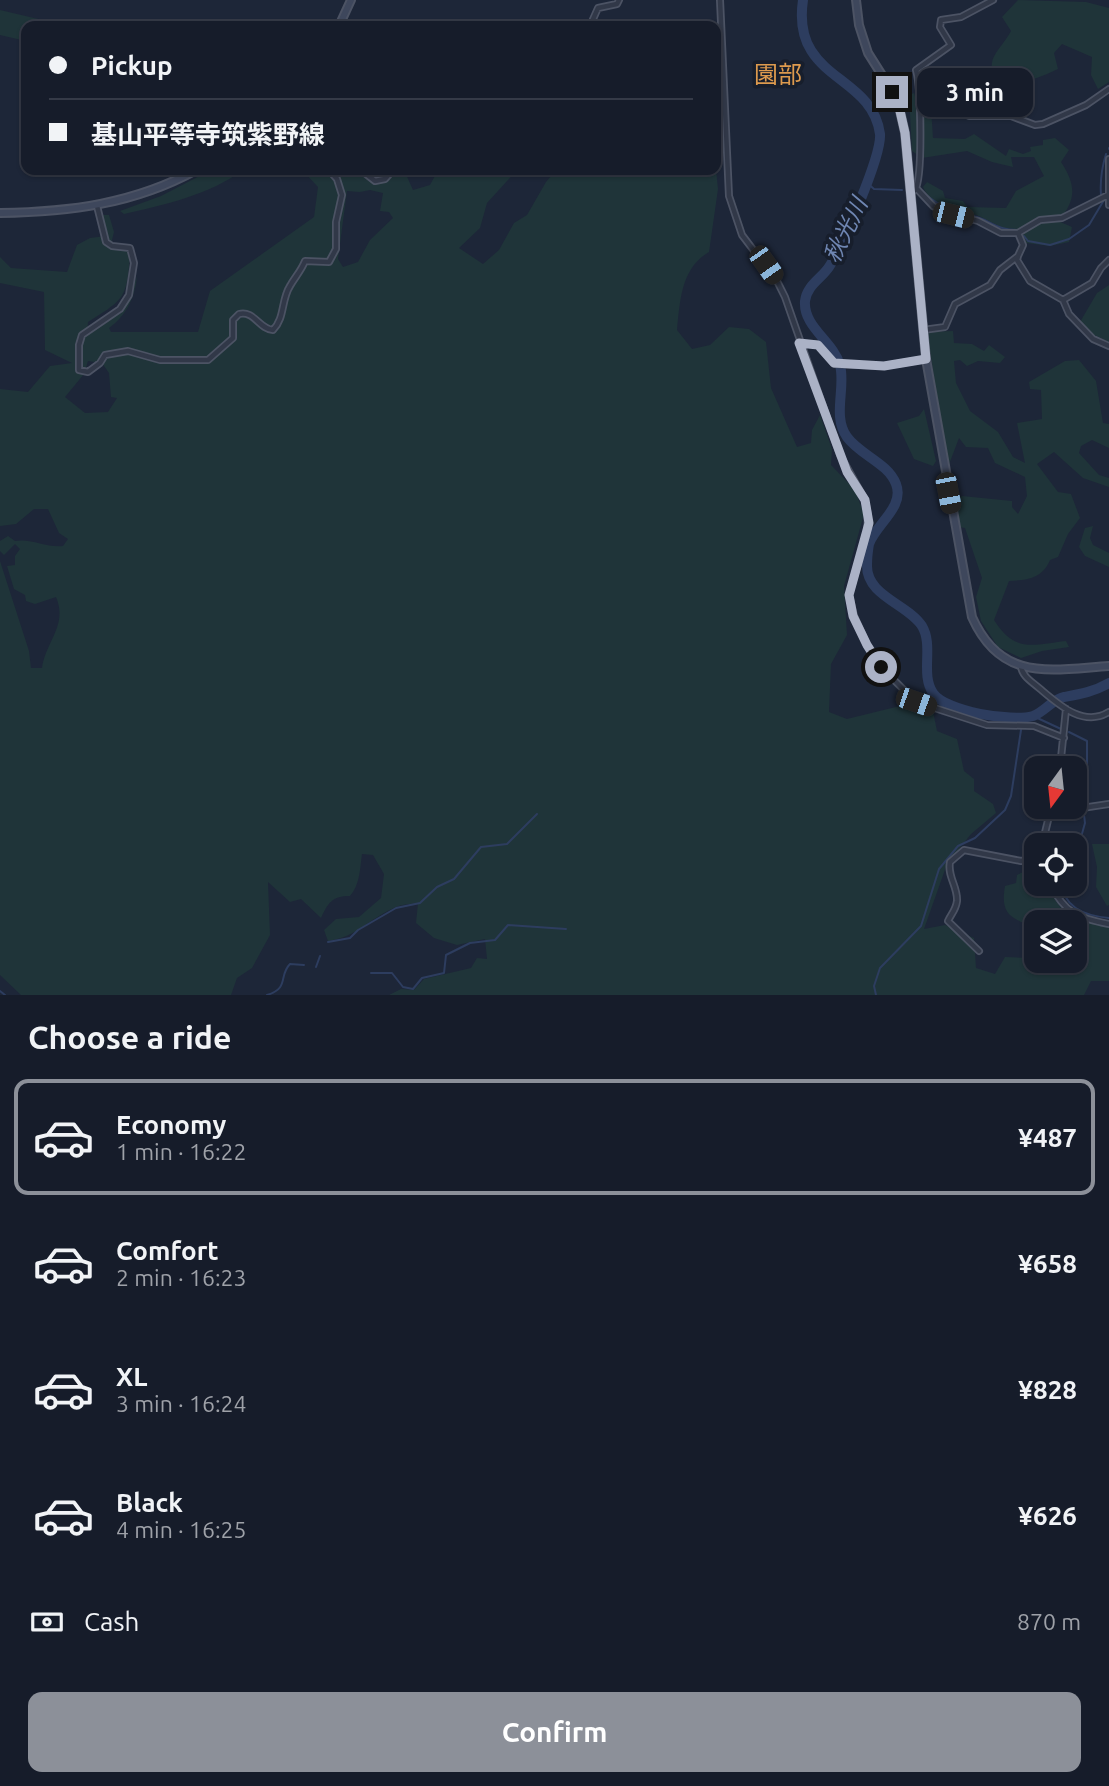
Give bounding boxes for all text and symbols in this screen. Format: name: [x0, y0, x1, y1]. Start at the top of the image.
text: Pickup: [91, 51, 173, 80]
district label: 園部: [754, 61, 802, 88]
callout: 3 min: [917, 68, 1032, 116]
route end: [876, 76, 908, 108]
text: 3 min: [946, 80, 1004, 105]
text: 基山平等寺筑紫野線: [91, 120, 325, 149]
water label: 秋光川: [819, 191, 873, 266]
car: [931, 200, 976, 230]
car: [746, 242, 787, 288]
car: [934, 470, 963, 516]
route start: [865, 651, 897, 683]
car: [893, 685, 940, 719]
north arrow: [1024, 756, 1087, 819]
map controls: [1024, 756, 1087, 973]
button: locate: [1024, 833, 1087, 896]
button: layers: [1024, 910, 1087, 973]
text: Choose a ride: [28, 1019, 231, 1055]
icon: car: [32, 1106, 95, 1169]
text: Economy: [116, 1110, 226, 1139]
text: ¥487: [1018, 1123, 1077, 1152]
text: 1 min · 16:22: [116, 1139, 247, 1164]
icon: car: [32, 1232, 95, 1295]
text: Comfort: [116, 1236, 219, 1265]
text: ¥658: [1018, 1249, 1077, 1278]
text: 2 min · 16:23: [116, 1265, 247, 1290]
icon: car: [32, 1358, 95, 1421]
text: XL: [116, 1362, 147, 1391]
text: ¥828: [1018, 1375, 1077, 1404]
text: 3 min · 16:24: [116, 1391, 247, 1416]
icon: car: [32, 1484, 95, 1547]
text: Black: [116, 1488, 183, 1517]
text: ¥626: [1018, 1501, 1077, 1530]
text: 4 min · 16:25: [116, 1517, 247, 1542]
icon: cash: [28, 1603, 66, 1641]
text: Cash: [84, 1607, 139, 1636]
text: 870 m: [1017, 1609, 1081, 1634]
button: Confirm: [28, 1692, 1081, 1772]

